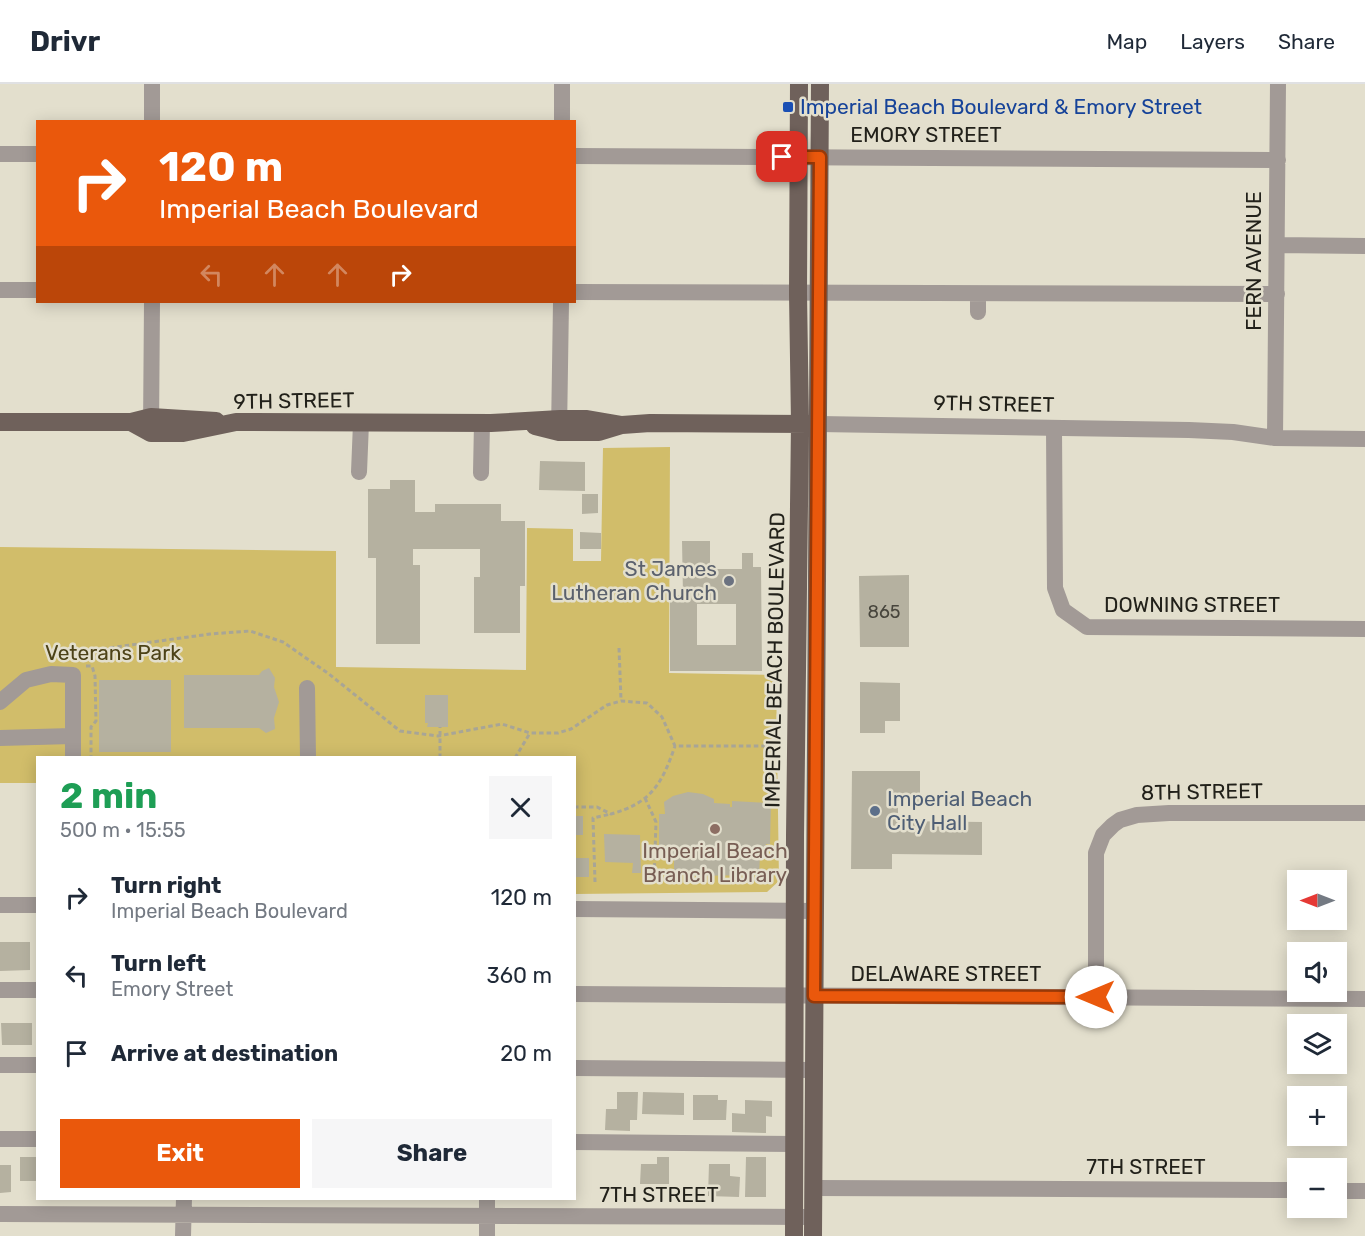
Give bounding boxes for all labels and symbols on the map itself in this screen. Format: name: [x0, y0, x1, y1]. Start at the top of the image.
place label: Imperial Beach Boulevard & Emory Street: [800, 94, 1202, 119]
marker: Imperial Beach Boulevard & Emory Street: [781, 100, 795, 114]
street label: EMORY STREET: [850, 122, 1002, 147]
pin: [756, 131, 807, 182]
street label: FERN AVENUE: [1241, 191, 1266, 331]
street label: 9TH STREET: [233, 387, 355, 414]
street label: 9TH STREET: [933, 390, 1055, 417]
street label: IMPERIAL BEACH BOULEVARD: [759, 512, 790, 808]
place label: St James Lutheran Church: [551, 556, 717, 605]
marker: St James Lutheran Church: [722, 574, 736, 588]
street label: DOWNING STREET: [1104, 592, 1280, 617]
house number: 865: [868, 601, 901, 623]
park label: Veterans Park: [45, 640, 181, 665]
street label: 8TH STREET: [1141, 778, 1263, 805]
place label: Imperial Beach City Hall: [887, 786, 1032, 835]
marker: Imperial Beach City Hall: [868, 804, 882, 818]
marker: Imperial Beach Branch Library: [708, 822, 722, 836]
place label: Imperial Beach Branch Library: [642, 838, 788, 887]
north arrow: [1287, 870, 1347, 930]
street label: DELAWARE STREET: [851, 961, 1041, 986]
position arrow: [1064, 965, 1128, 1029]
street label: 7TH STREET: [1086, 1154, 1206, 1179]
street label: 7TH STREET: [599, 1182, 719, 1207]

